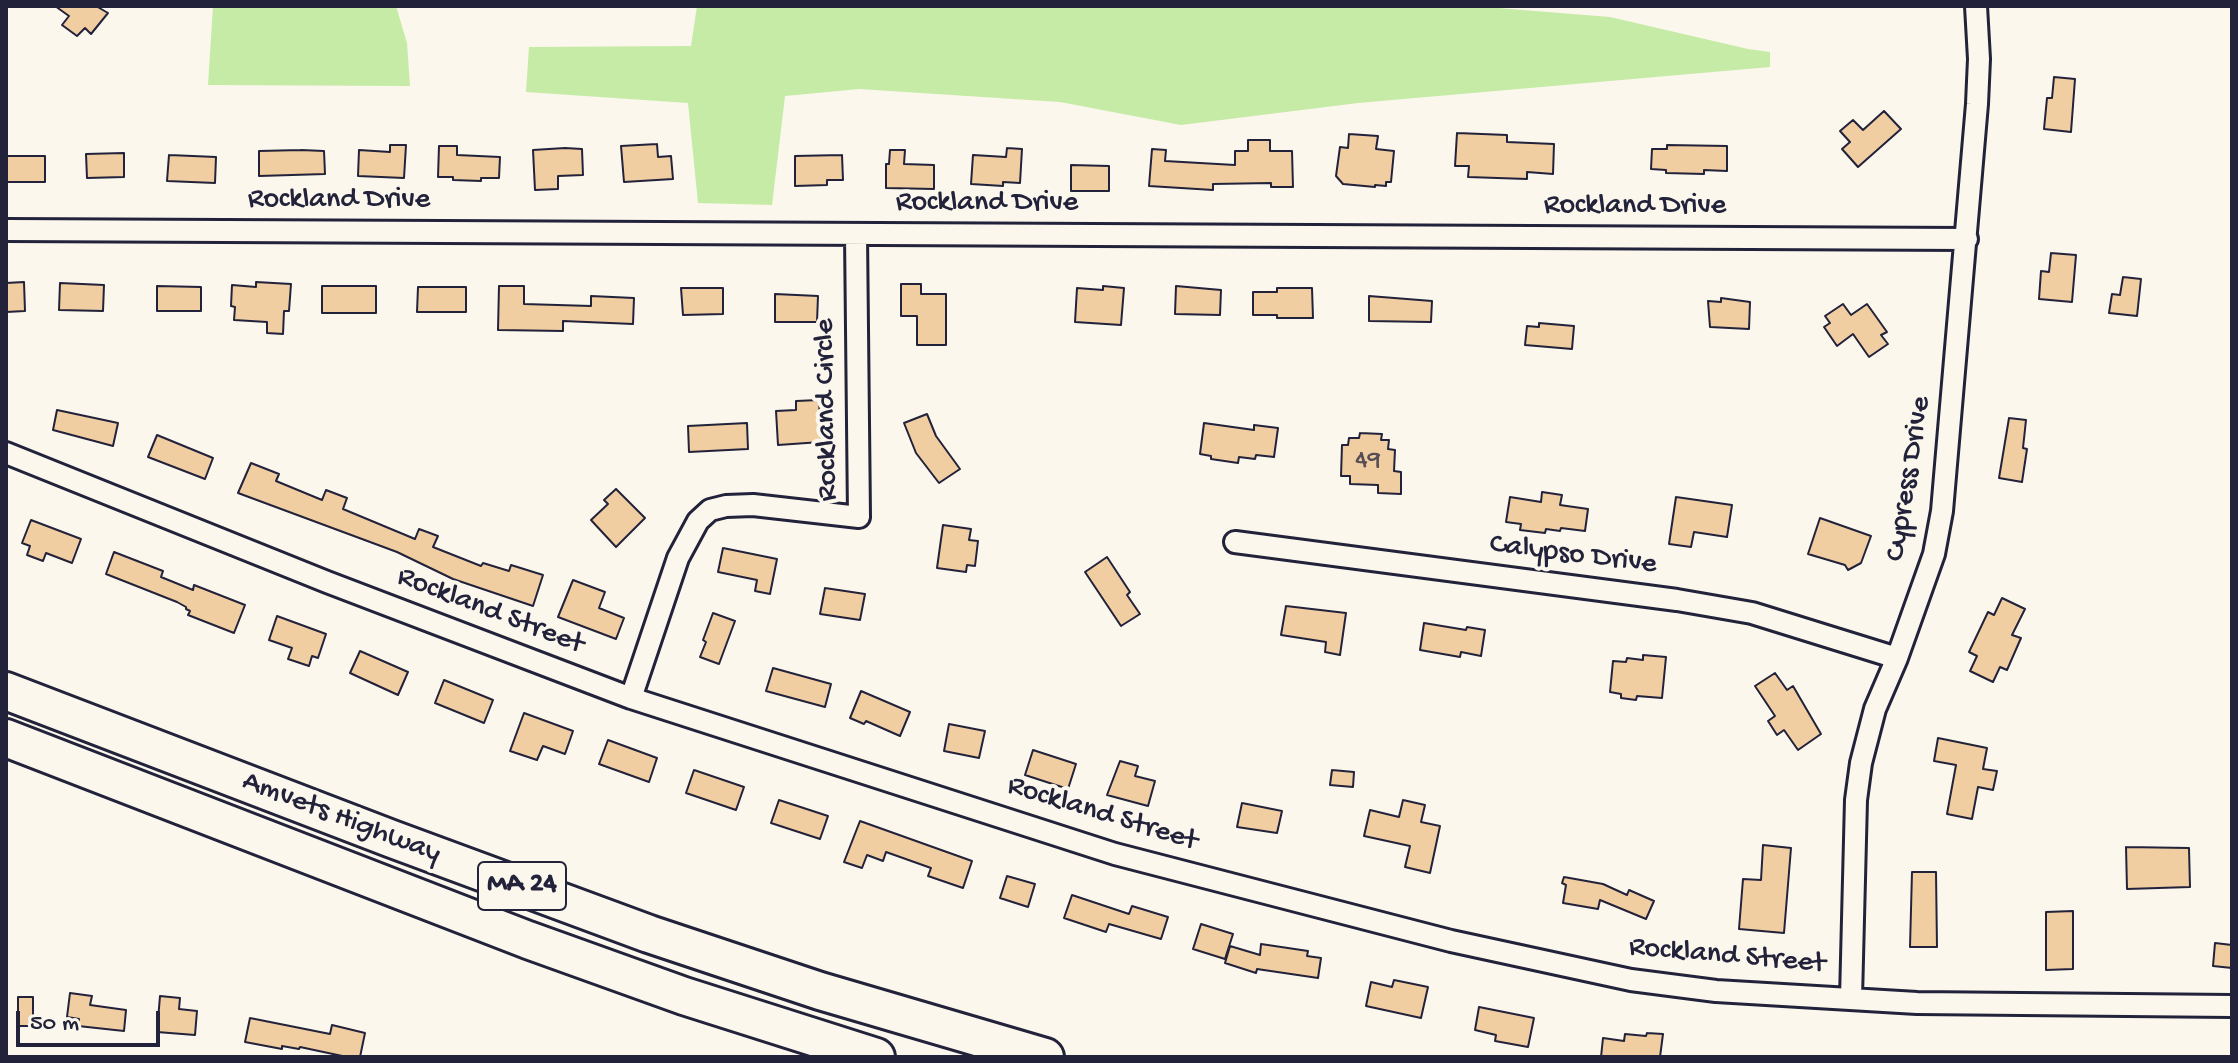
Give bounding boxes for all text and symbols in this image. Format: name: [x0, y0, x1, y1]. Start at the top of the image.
street label: Rockland Drive: [248, 183, 430, 219]
street label: Rockland Drive: [896, 186, 1078, 222]
street label: Rockland Drive: [1544, 189, 1726, 225]
street label: Rockland Circle: [808, 318, 848, 502]
street label: Cypress Drive: [1879, 394, 1941, 564]
house number: 49: [1355, 445, 1381, 477]
street label: Calypso Drive: [1487, 528, 1659, 584]
street label: Rockland Street: [392, 560, 588, 664]
street label: Amvets Highway: [237, 765, 445, 873]
street label: Rockland Street: [1003, 769, 1201, 861]
road number: MA 24: [478, 862, 566, 910]
street label: Rockland Street: [1627, 930, 1827, 984]
scale bar: [20, 995, 164, 1045]
text: 50 m: [30, 1010, 79, 1039]

